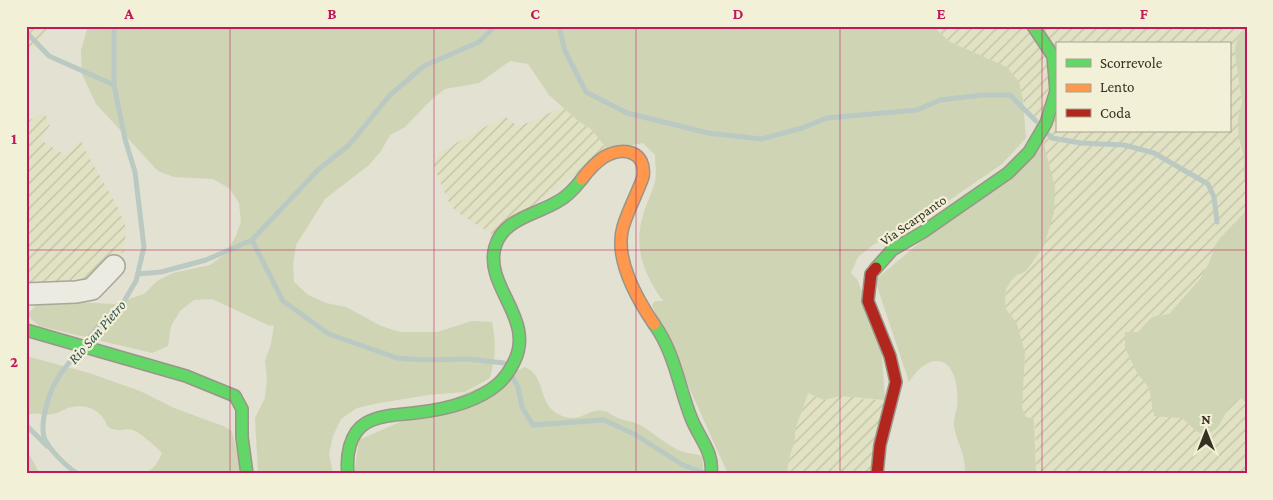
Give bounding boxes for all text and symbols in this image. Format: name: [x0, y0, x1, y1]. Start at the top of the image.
text: A: [123, 5, 134, 22]
text: B: [327, 5, 337, 22]
text: C: [530, 5, 540, 22]
text: D: [732, 5, 744, 22]
text: E: [936, 5, 946, 22]
text: F: [1140, 5, 1149, 22]
legend: [1056, 42, 1230, 132]
text: Scorrevole: [1100, 55, 1163, 71]
text: Lento: [1100, 79, 1134, 95]
text: Coda: [1100, 105, 1131, 121]
text: 1: [11, 130, 17, 147]
street label: Via Scarpanto: [877, 191, 949, 249]
water label: Rio San Pietro: [65, 297, 129, 367]
text: 2: [10, 353, 18, 370]
north arrow: [1180, 408, 1230, 458]
text: N: [1201, 411, 1211, 427]

